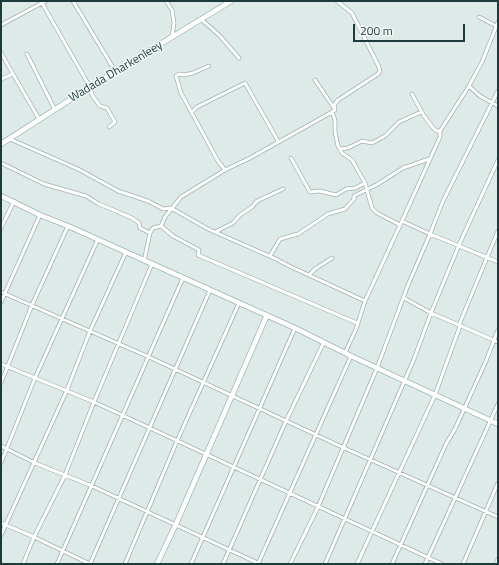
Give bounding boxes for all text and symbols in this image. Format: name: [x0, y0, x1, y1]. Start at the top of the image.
scale bar: [355, 16, 467, 42]
text: 200 m: [360, 21, 393, 40]
street label: Wadada Dharkenleey: [66, 38, 166, 106]

